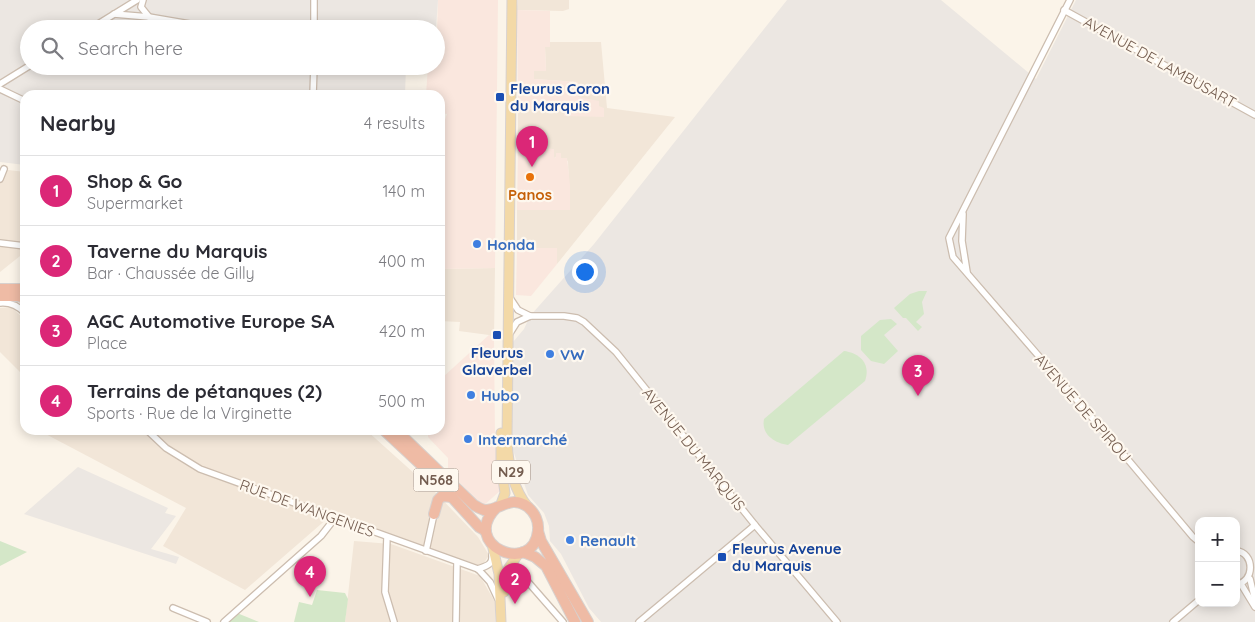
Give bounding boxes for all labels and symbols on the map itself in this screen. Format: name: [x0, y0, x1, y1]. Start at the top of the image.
street label: AVENUE DE LAMBUSART: [1080, 12, 1240, 112]
place label: Fleurus Coron du Marquis: [510, 79, 610, 115]
marker: Fleurus Coron du Marquis: [494, 91, 506, 103]
pin: 1: [516, 126, 548, 167]
marker: Panos: [524, 171, 536, 183]
place label: Panos: [508, 185, 552, 204]
place label: Honda: [487, 235, 535, 254]
marker: Honda: [471, 238, 483, 250]
your location: [572, 259, 598, 285]
marker: Fleurus Glaverbel: [491, 329, 503, 341]
place label: Fleurus Glaverbel: [462, 343, 532, 379]
place label: VW: [560, 345, 584, 364]
marker: VW: [544, 348, 556, 360]
street label: AVENUE DE SPIROU: [1031, 350, 1135, 466]
pin: 3: [902, 355, 934, 396]
street label: AVENUE DU MARQUIS: [638, 384, 750, 514]
place label: Hubo: [481, 386, 519, 405]
marker: Hubo: [465, 389, 477, 401]
place label: Intermarché: [478, 430, 568, 449]
marker: Intermarché: [462, 433, 474, 445]
road number: N29: [492, 461, 530, 484]
road number: N568: [414, 468, 458, 492]
street label: RUE DE WANGENIES: [237, 475, 377, 541]
place label: Renault: [580, 531, 636, 550]
marker: Renault: [564, 534, 576, 546]
place label: Fleurus Avenue du Marquis: [732, 539, 842, 575]
marker: Fleurus Avenue du Marquis: [716, 551, 728, 563]
pin: 4: [294, 556, 326, 597]
pin: 2: [499, 563, 531, 604]

